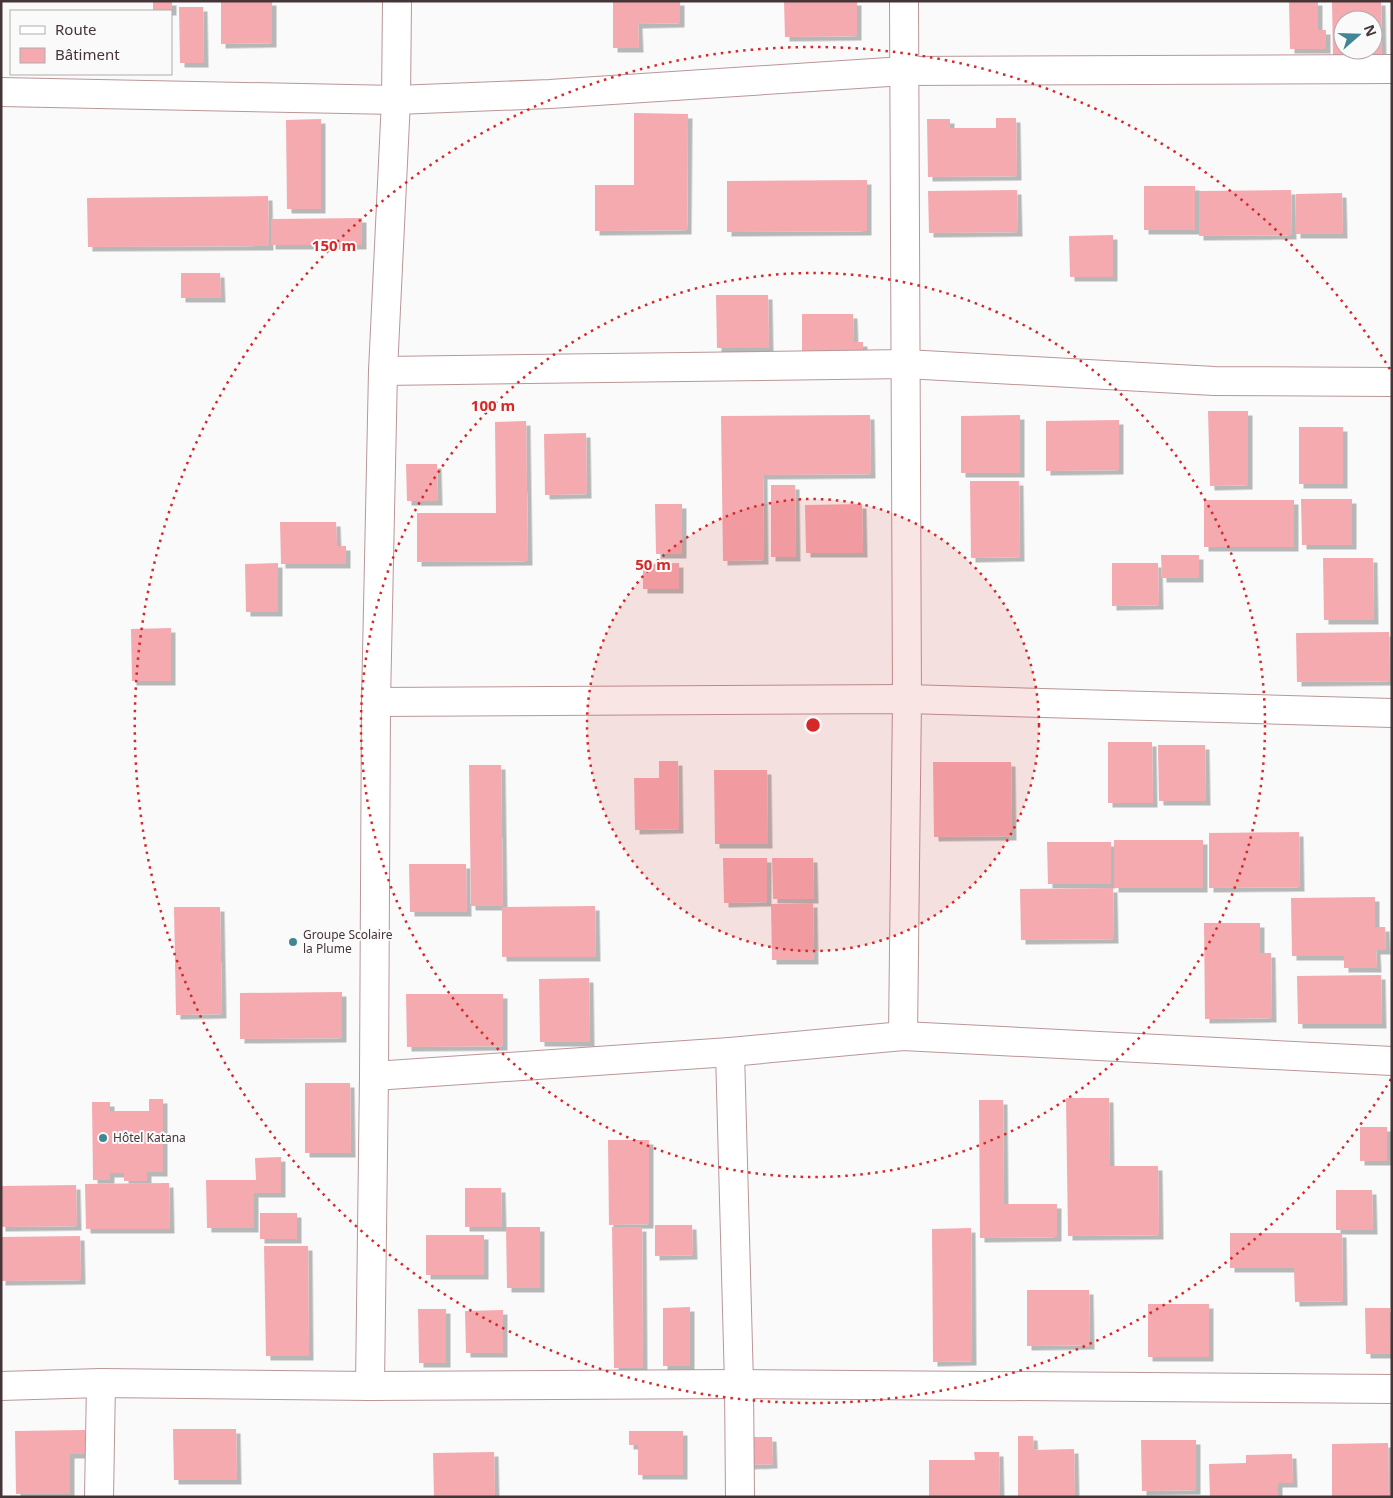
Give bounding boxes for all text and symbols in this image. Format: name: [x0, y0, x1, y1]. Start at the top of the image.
legend: [10, 10, 172, 75]
north arrow: [1333, 10, 1383, 60]
text: Route: [55, 19, 97, 39]
text: N: [1360, 22, 1382, 39]
text: Bâtiment: [55, 44, 120, 64]
text: 150 m: [312, 235, 356, 255]
text: 100 m: [471, 395, 515, 415]
text: 50 m: [635, 554, 671, 574]
centre of rings: [804, 716, 822, 734]
place label: Groupe Scolaire la Plume: [303, 926, 393, 957]
marker: Groupe Scolaire la Plume: [287, 936, 299, 948]
place label: Hôtel Katana: [113, 1129, 186, 1146]
marker: Hôtel Katana: [97, 1132, 109, 1144]

